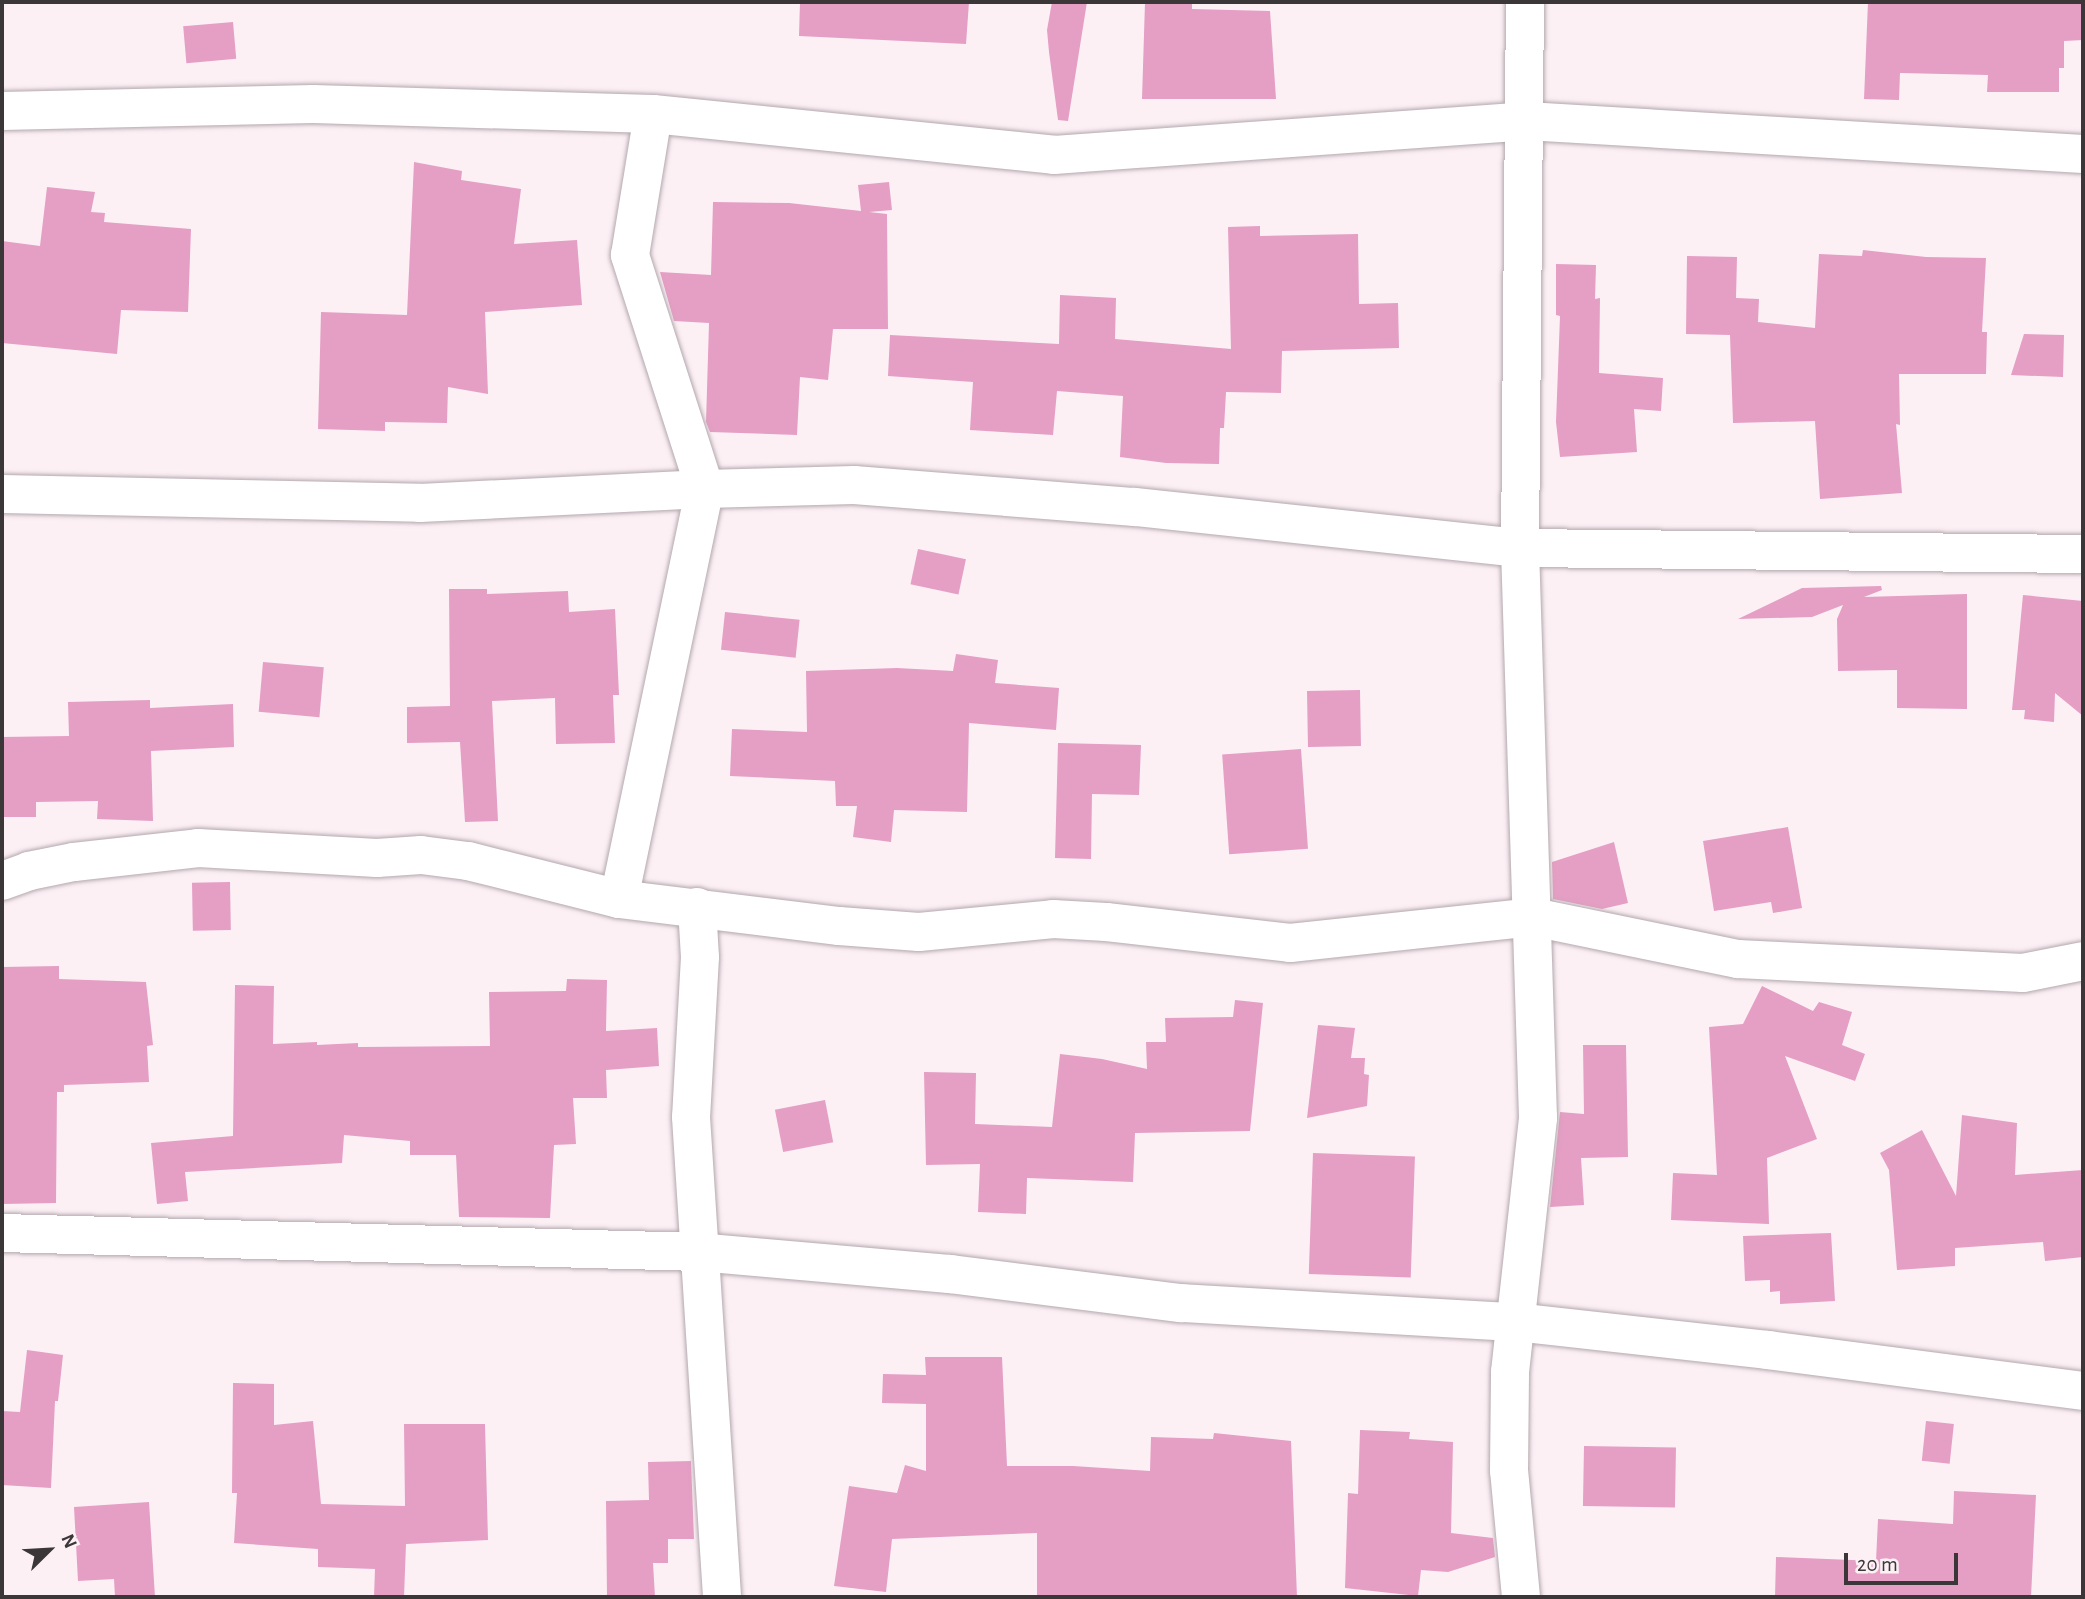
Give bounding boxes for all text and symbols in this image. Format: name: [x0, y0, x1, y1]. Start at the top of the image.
north arrow: [14, 1515, 84, 1585]
text: N: [57, 1531, 80, 1551]
scale bar: [1847, 1540, 1961, 1584]
text: 20 m: [1857, 1554, 1898, 1575]

